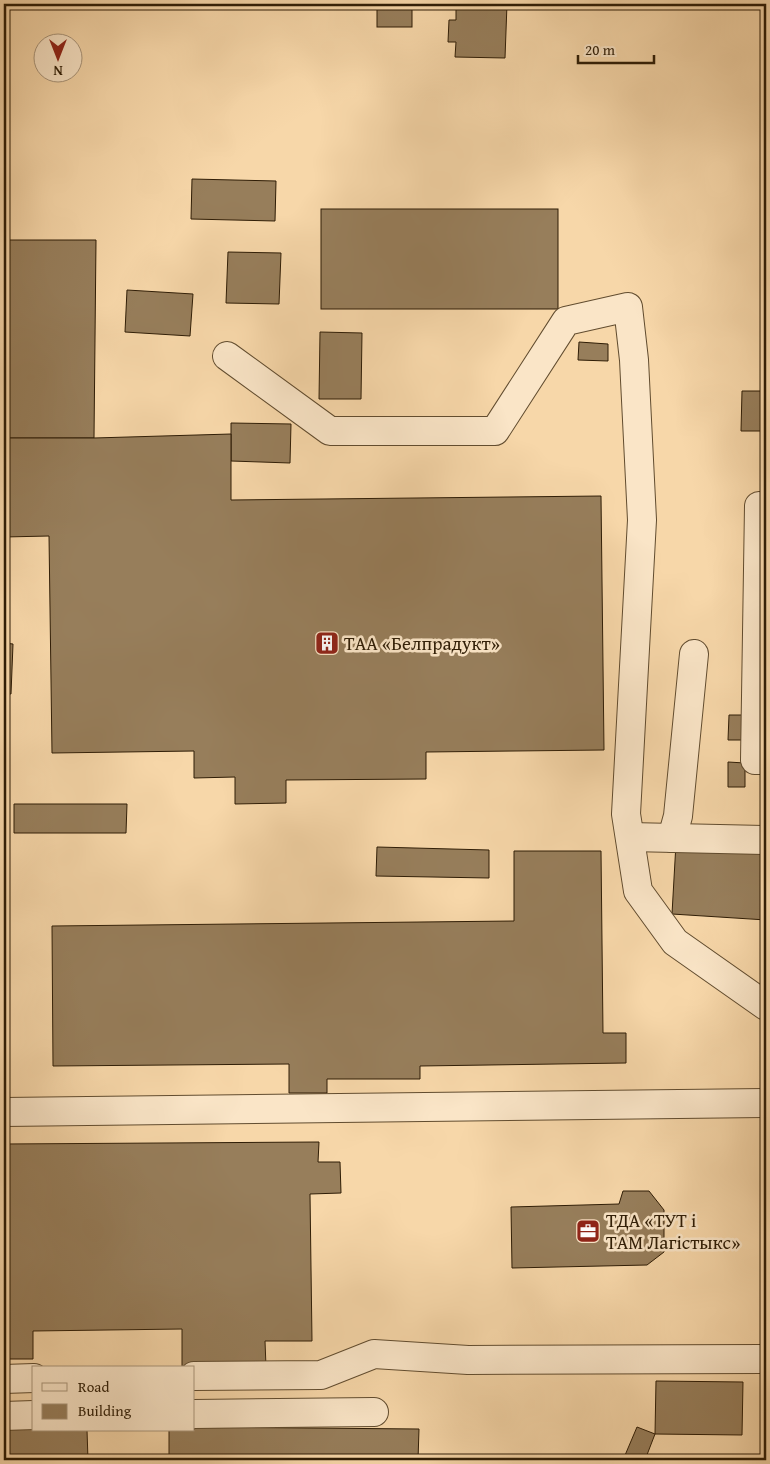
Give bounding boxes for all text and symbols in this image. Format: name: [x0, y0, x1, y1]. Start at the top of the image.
north arrow: [32, 32, 82, 82]
scale bar: [578, 32, 654, 64]
text: 20 m: [585, 39, 616, 60]
text: N: [53, 61, 63, 81]
place label: ТАА «Белпрадукт»: [344, 629, 500, 657]
building icon: ТАА «Белпрадукт»: [314, 630, 340, 656]
place label: ТДА «ТУТ і ТАМ Лагістыкс»: [606, 1206, 740, 1256]
office icon: ТДА «ТУТ і ТАМ Лагістыкс»: [575, 1218, 601, 1244]
legend: [32, 1366, 195, 1432]
text: Road: [78, 1376, 109, 1397]
text: Building: [78, 1400, 132, 1421]

